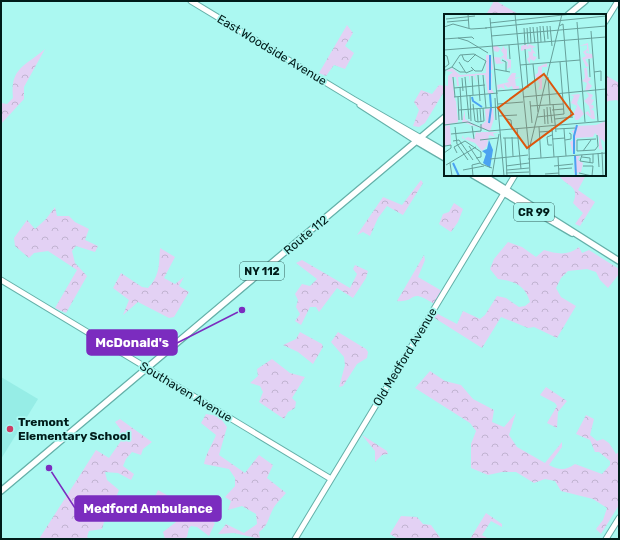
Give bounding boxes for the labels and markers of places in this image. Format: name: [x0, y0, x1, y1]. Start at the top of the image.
callout: McDonald's: [87, 330, 177, 355]
place label: Tremont Elementary School: [18, 415, 130, 443]
marker: Tremont Elementary School: [5, 424, 15, 434]
callout: Medford Ambulance: [75, 496, 221, 521]

